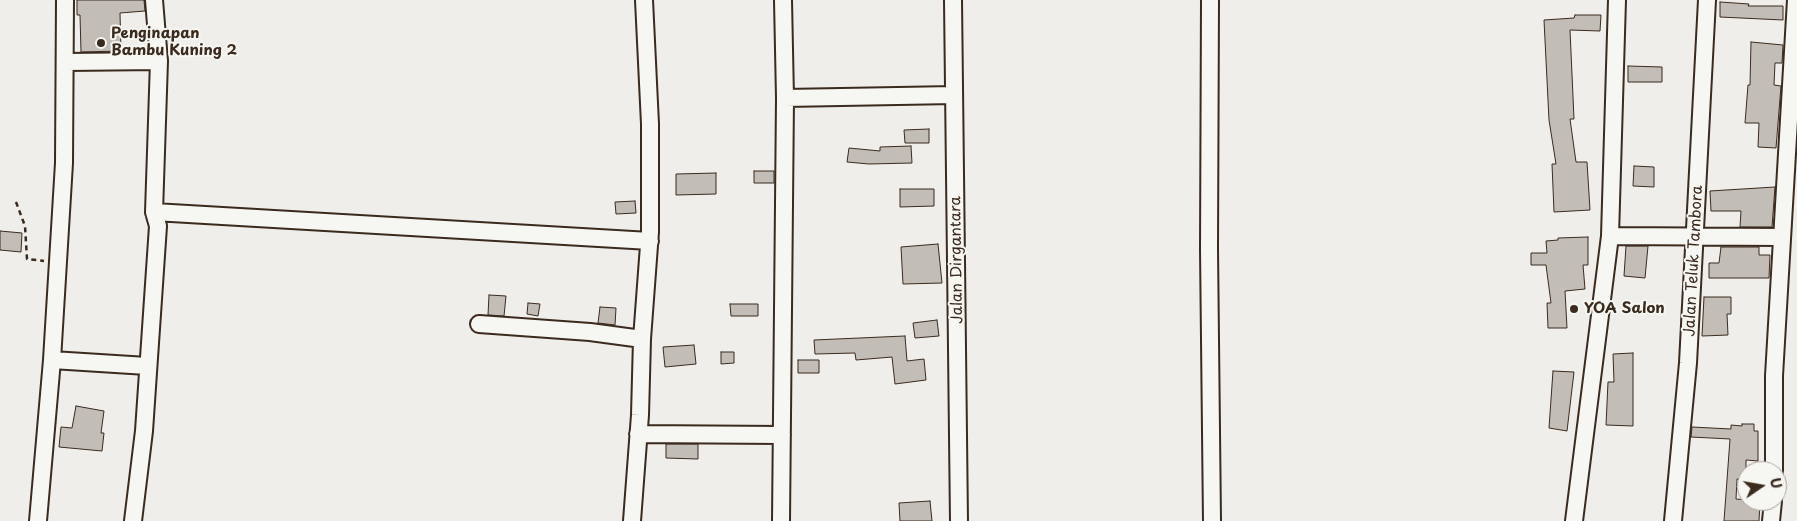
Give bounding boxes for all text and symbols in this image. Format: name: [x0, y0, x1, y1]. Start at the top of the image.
place label: Penginapan Bambu Kuning 2: [111, 25, 237, 60]
marker: Penginapan Bambu Kuning 2: [95, 37, 107, 49]
street label: Jalan Teluk Tambora: [1681, 185, 1707, 337]
street label: Jalan Dirgantara: [947, 196, 967, 324]
place label: YOA Salon: [1584, 300, 1665, 318]
marker: YOA Salon: [1568, 303, 1580, 315]
north arrow: [1737, 461, 1787, 511]
text: U: [1765, 476, 1788, 490]

